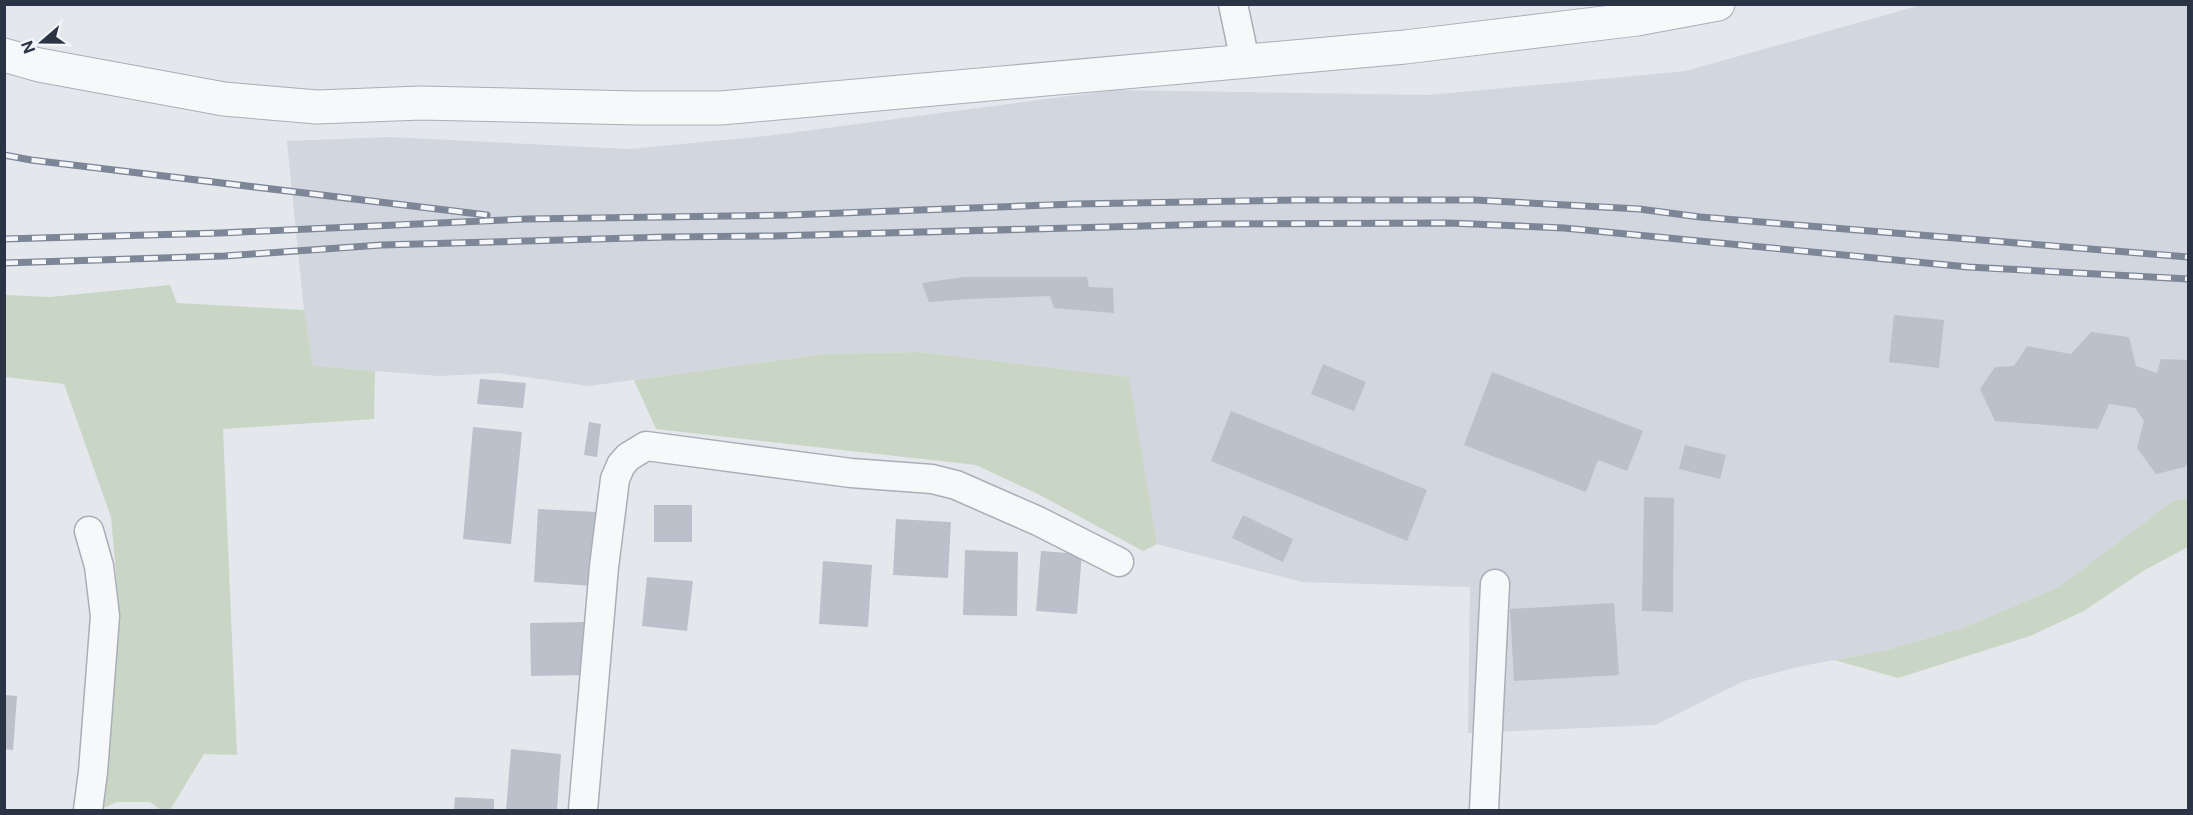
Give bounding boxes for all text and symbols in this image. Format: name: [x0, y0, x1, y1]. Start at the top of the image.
north arrow: [12, 12, 72, 72]
text: N: [17, 38, 39, 56]

